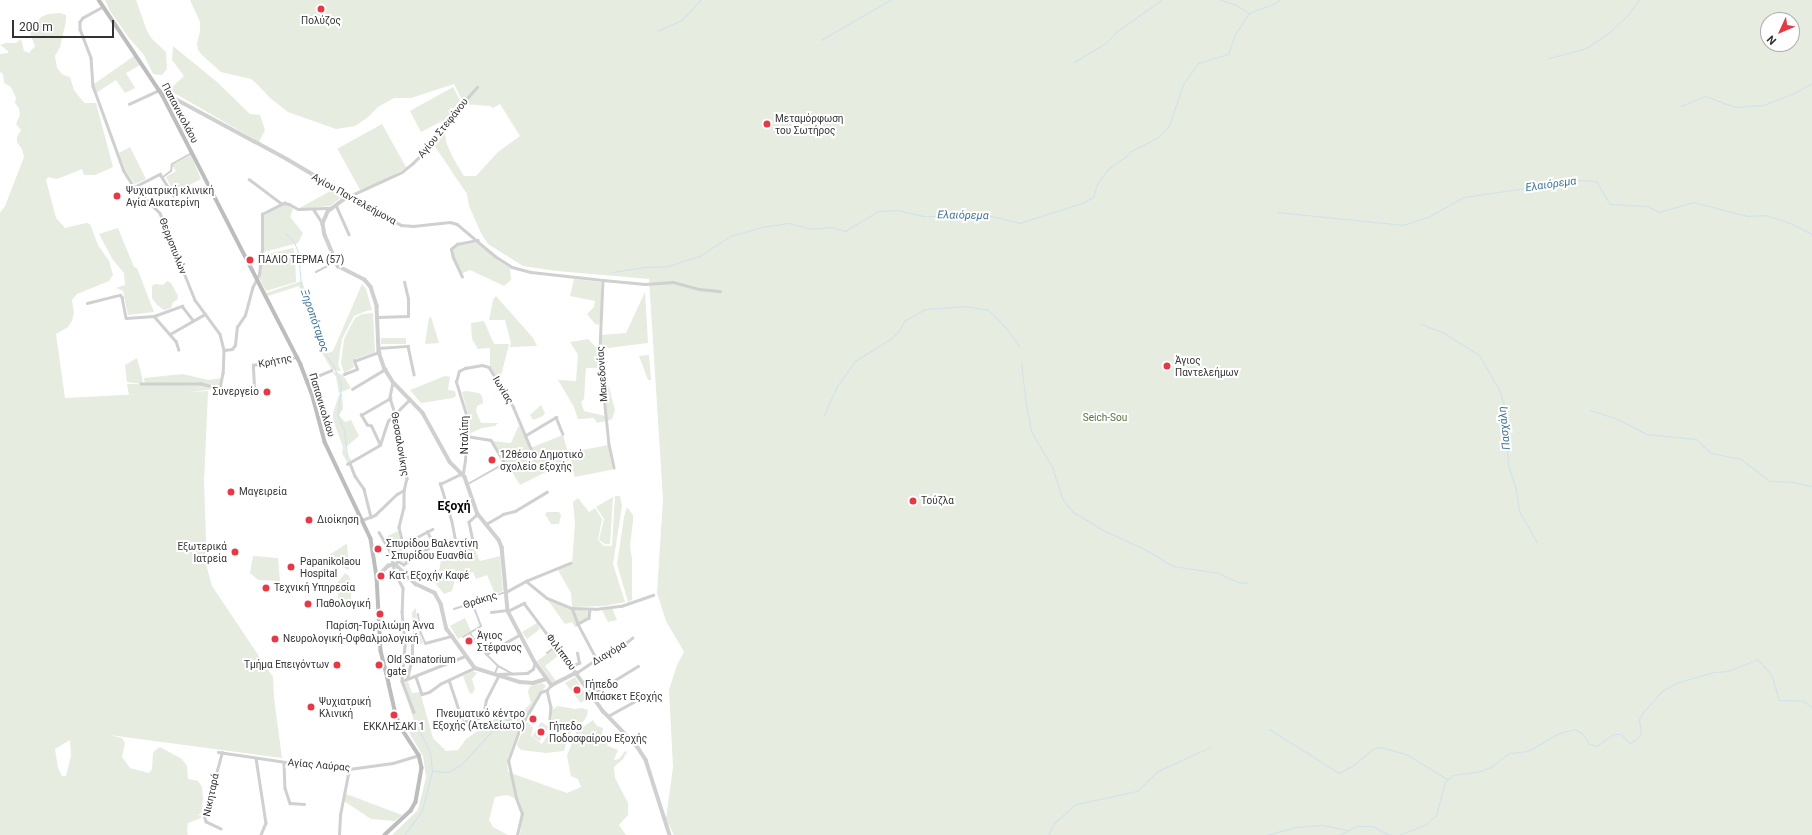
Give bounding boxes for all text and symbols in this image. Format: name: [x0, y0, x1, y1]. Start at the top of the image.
marker: Πολύζος: [316, 4, 326, 14]
scale bar: [14, 12, 116, 38]
north arrow: [1760, 12, 1800, 52]
place label: Πολύζος: [301, 15, 341, 27]
text: 200 m: [19, 20, 53, 34]
text: N: [1764, 33, 1779, 47]
street label: Παπανικολάου: [159, 81, 201, 145]
street label: Αγίου Στεφάνου: [415, 96, 471, 160]
place label: Μεταμόρφωση του Σωτήρος: [775, 112, 844, 136]
marker: Μεταμόρφωση του Σωτήρος: [762, 119, 772, 129]
street label: Αγίου Παντελεήμονα: [310, 171, 398, 227]
water label: Ελαιόρεμα: [1525, 175, 1577, 195]
place label: Ψυχιατρική κλινική Αγία Αικατερίνη: [126, 184, 214, 208]
marker: Ψυχιατρική κλινική Αγία Αικατερίνη: [111, 190, 123, 202]
water label: Ελαιόρεμα: [937, 209, 989, 223]
street label: Θερμοπυλών: [157, 216, 189, 276]
place label: ΠΑΛΙΟ ΤΕΡΜΑ (57): [258, 254, 344, 266]
marker: ΠΑΛΙΟ ΤΕΡΜΑ (57): [245, 255, 255, 265]
water label: Ξηροπόταμος: [297, 288, 331, 354]
street label: Μακεδονίας: [594, 346, 610, 402]
street label: Κρήτης: [257, 352, 293, 370]
place label: Άγιος Παντελεήμων: [1175, 354, 1239, 378]
marker: Άγιος Παντελεήμων: [1162, 361, 1172, 371]
street label: Παπανικολάου: [307, 372, 337, 438]
street label: Ιωνίας: [490, 374, 516, 406]
place label: Συνεργείο: [213, 386, 259, 398]
marker: Συνεργείο: [262, 387, 272, 397]
water label: Πασχάλη: [1496, 406, 1514, 450]
street label: Θεσσαλονίκης: [388, 411, 412, 477]
park label: Seich-Sou: [1083, 412, 1127, 424]
street label: Νταλίπη: [459, 416, 471, 454]
place label: 12θέσιο Δημοτικό σχολείο εξοχής: [500, 448, 583, 472]
marker: 12θέσιο Δημοτικό σχολείο εξοχής: [487, 455, 497, 465]
place label: Μαγειρεία: [239, 486, 287, 498]
marker: Μαγειρεία: [226, 487, 236, 497]
place label: Τούζλα: [921, 495, 954, 507]
marker: Τούζλα: [908, 496, 918, 506]
district label: Εξοχή: [437, 500, 471, 514]
place label: Διοίκηση: [317, 514, 359, 526]
marker: Διοίκηση: [304, 515, 314, 525]
place label: Σπυρίδου Βαλεντίνη - Σπυρίδου Ευανθία: [386, 537, 478, 560]
place label: Εξωτερικά Ιατρεία: [177, 540, 227, 564]
marker: Σπυρίδου Βαλεντίνη - Σπυρίδου Ευανθία: [373, 544, 383, 554]
marker: Εξωτερικά Ιατρεία: [230, 547, 240, 557]
place label: Papanikolaou Hospital: [300, 555, 361, 578]
marker: Papanikolaou Hospital: [285, 561, 297, 573]
place label: Κατ' Εξοχήν Καφέ: [389, 570, 469, 582]
marker: Κατ' Εξοχήν Καφέ: [376, 571, 386, 581]
place label: Τεχνική Υπηρεσία: [274, 582, 355, 594]
marker: Τεχνική Υπηρεσία: [261, 583, 271, 593]
street label: Θράκης: [462, 589, 498, 611]
place label: Παθολογική: [316, 598, 371, 610]
marker: Παθολογική: [303, 599, 313, 609]
marker: Παρίση-Τυριλιώμη Άννα: [375, 609, 385, 619]
place label: Παρίση-Τυριλιώμη Άννα: [326, 620, 434, 632]
place label: Άγιος Στέφανος: [477, 629, 522, 652]
street label: Φιλίππου: [543, 631, 579, 673]
place label: Νευρολογική-Οφθαλμολογική: [283, 633, 419, 645]
marker: Νευρολογική-Οφθαλμολογική: [270, 634, 280, 644]
marker: Άγιος Στέφανος: [464, 636, 474, 646]
street label: Διαγόρα: [590, 638, 628, 668]
place label: Old Sanatorium gate: [387, 653, 456, 676]
place label: Τμήμα Επειγόντων: [244, 659, 329, 671]
marker: Τμήμα Επειγόντων: [332, 660, 342, 670]
marker: Old Sanatorium gate: [374, 660, 384, 670]
place label: Γήπεδο Μπάσκετ Εξοχής: [585, 678, 663, 702]
marker: Γήπεδο Μπάσκετ Εξοχής: [572, 685, 582, 695]
place label: Ψυχιατρική Κλινική: [319, 695, 371, 718]
marker: Ψυχιατρική Κλινική: [306, 702, 316, 712]
place label: Πνευματικό κέντρο Εξοχής (Ατελείωτο): [433, 707, 525, 730]
marker: ΕΚΚΛΗΣΑΚΙ 1: [389, 710, 399, 720]
marker: Πνευματικό κέντρο Εξοχής (Ατελείωτο): [528, 714, 538, 724]
place label: Γήπεδο Ποδοσφαίρου Εξοχής: [549, 720, 647, 744]
place label: ΕΚΚΛΗΣΑΚΙ 1: [363, 721, 425, 733]
marker: Γήπεδο Ποδοσφαίρου Εξοχής: [536, 727, 546, 737]
street label: Αγίας Λαύρας: [287, 756, 351, 774]
street label: Νικηταρά: [201, 772, 221, 818]

